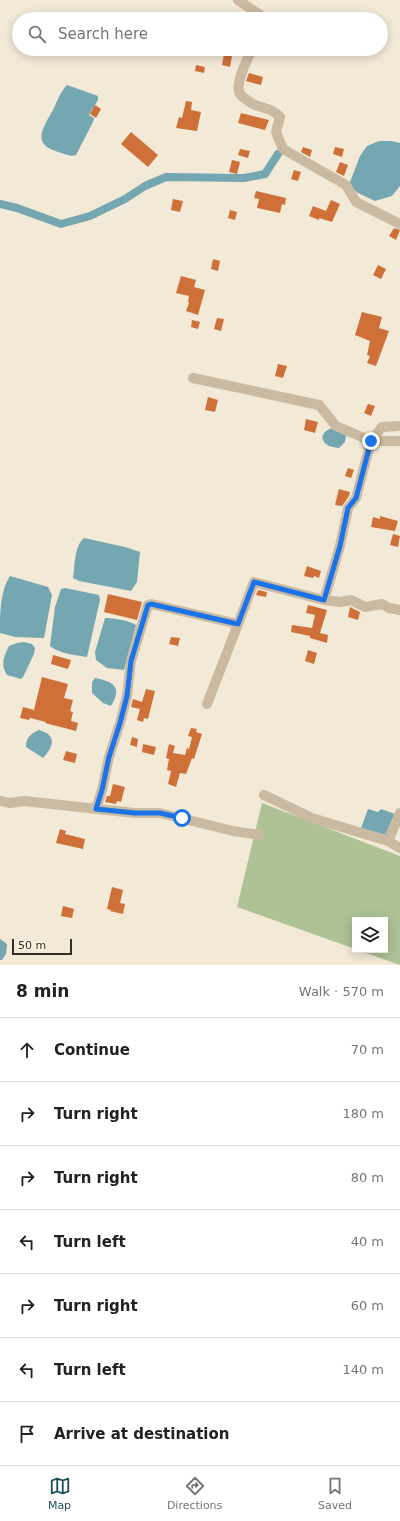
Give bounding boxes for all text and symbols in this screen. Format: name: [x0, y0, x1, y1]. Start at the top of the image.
search box: [12, 12, 388, 56]
icon: search: [26, 23, 48, 45]
text: Search here: [58, 25, 148, 43]
route end: [362, 432, 380, 450]
route start: [173, 809, 191, 827]
map controls: [352, 917, 388, 953]
button: layers: [352, 917, 388, 953]
scale bar: [12, 937, 72, 956]
text: 50 m: [18, 939, 46, 952]
text: 8 min: [16, 981, 69, 1001]
text: Walk · 570 m: [299, 984, 384, 999]
icon: ahead: [16, 1039, 38, 1061]
text: Continue: [54, 1041, 130, 1059]
text: 70 m: [351, 1042, 384, 1057]
icon: right: [16, 1103, 38, 1125]
text: Turn right: [54, 1105, 138, 1123]
text: 180 m: [342, 1106, 384, 1121]
icon: right: [16, 1167, 38, 1189]
text: Turn right: [54, 1169, 138, 1187]
text: 80 m: [351, 1170, 384, 1185]
icon: left: [16, 1231, 38, 1253]
text: Turn left: [54, 1233, 126, 1251]
text: 40 m: [351, 1234, 384, 1249]
icon: right: [16, 1295, 38, 1317]
text: Turn right: [54, 1297, 138, 1315]
text: 60 m: [351, 1298, 384, 1313]
icon: left: [16, 1359, 38, 1381]
text: Turn left: [54, 1361, 126, 1379]
text: 140 m: [342, 1362, 384, 1377]
icon: arrive: [16, 1423, 38, 1445]
text: Arrive at destination: [54, 1425, 229, 1443]
tab: Map: [48, 1475, 71, 1512]
tab: Directions: [167, 1475, 222, 1512]
tab: Saved: [318, 1475, 352, 1512]

